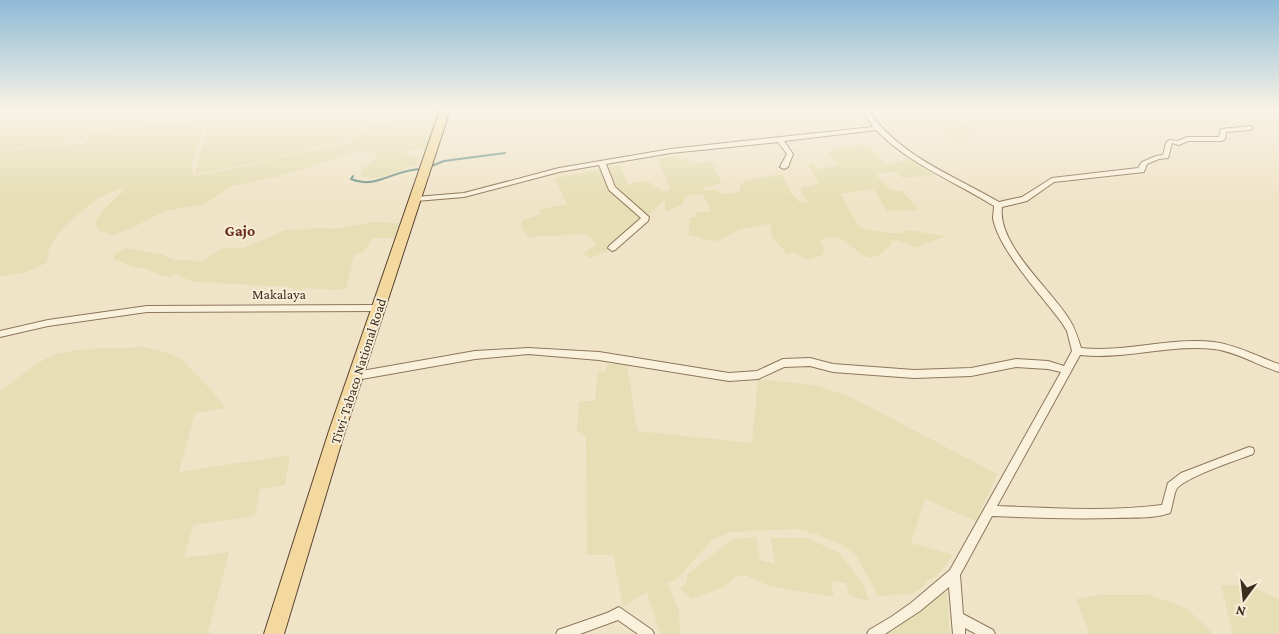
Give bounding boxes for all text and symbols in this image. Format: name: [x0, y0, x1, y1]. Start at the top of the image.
district label: Gajo: [225, 222, 255, 240]
street label: Makalaya: [252, 286, 307, 302]
street label: Tiwi-Tabaco National Road: [327, 296, 389, 446]
north arrow: [1219, 574, 1269, 624]
text: N: [1234, 602, 1247, 621]

